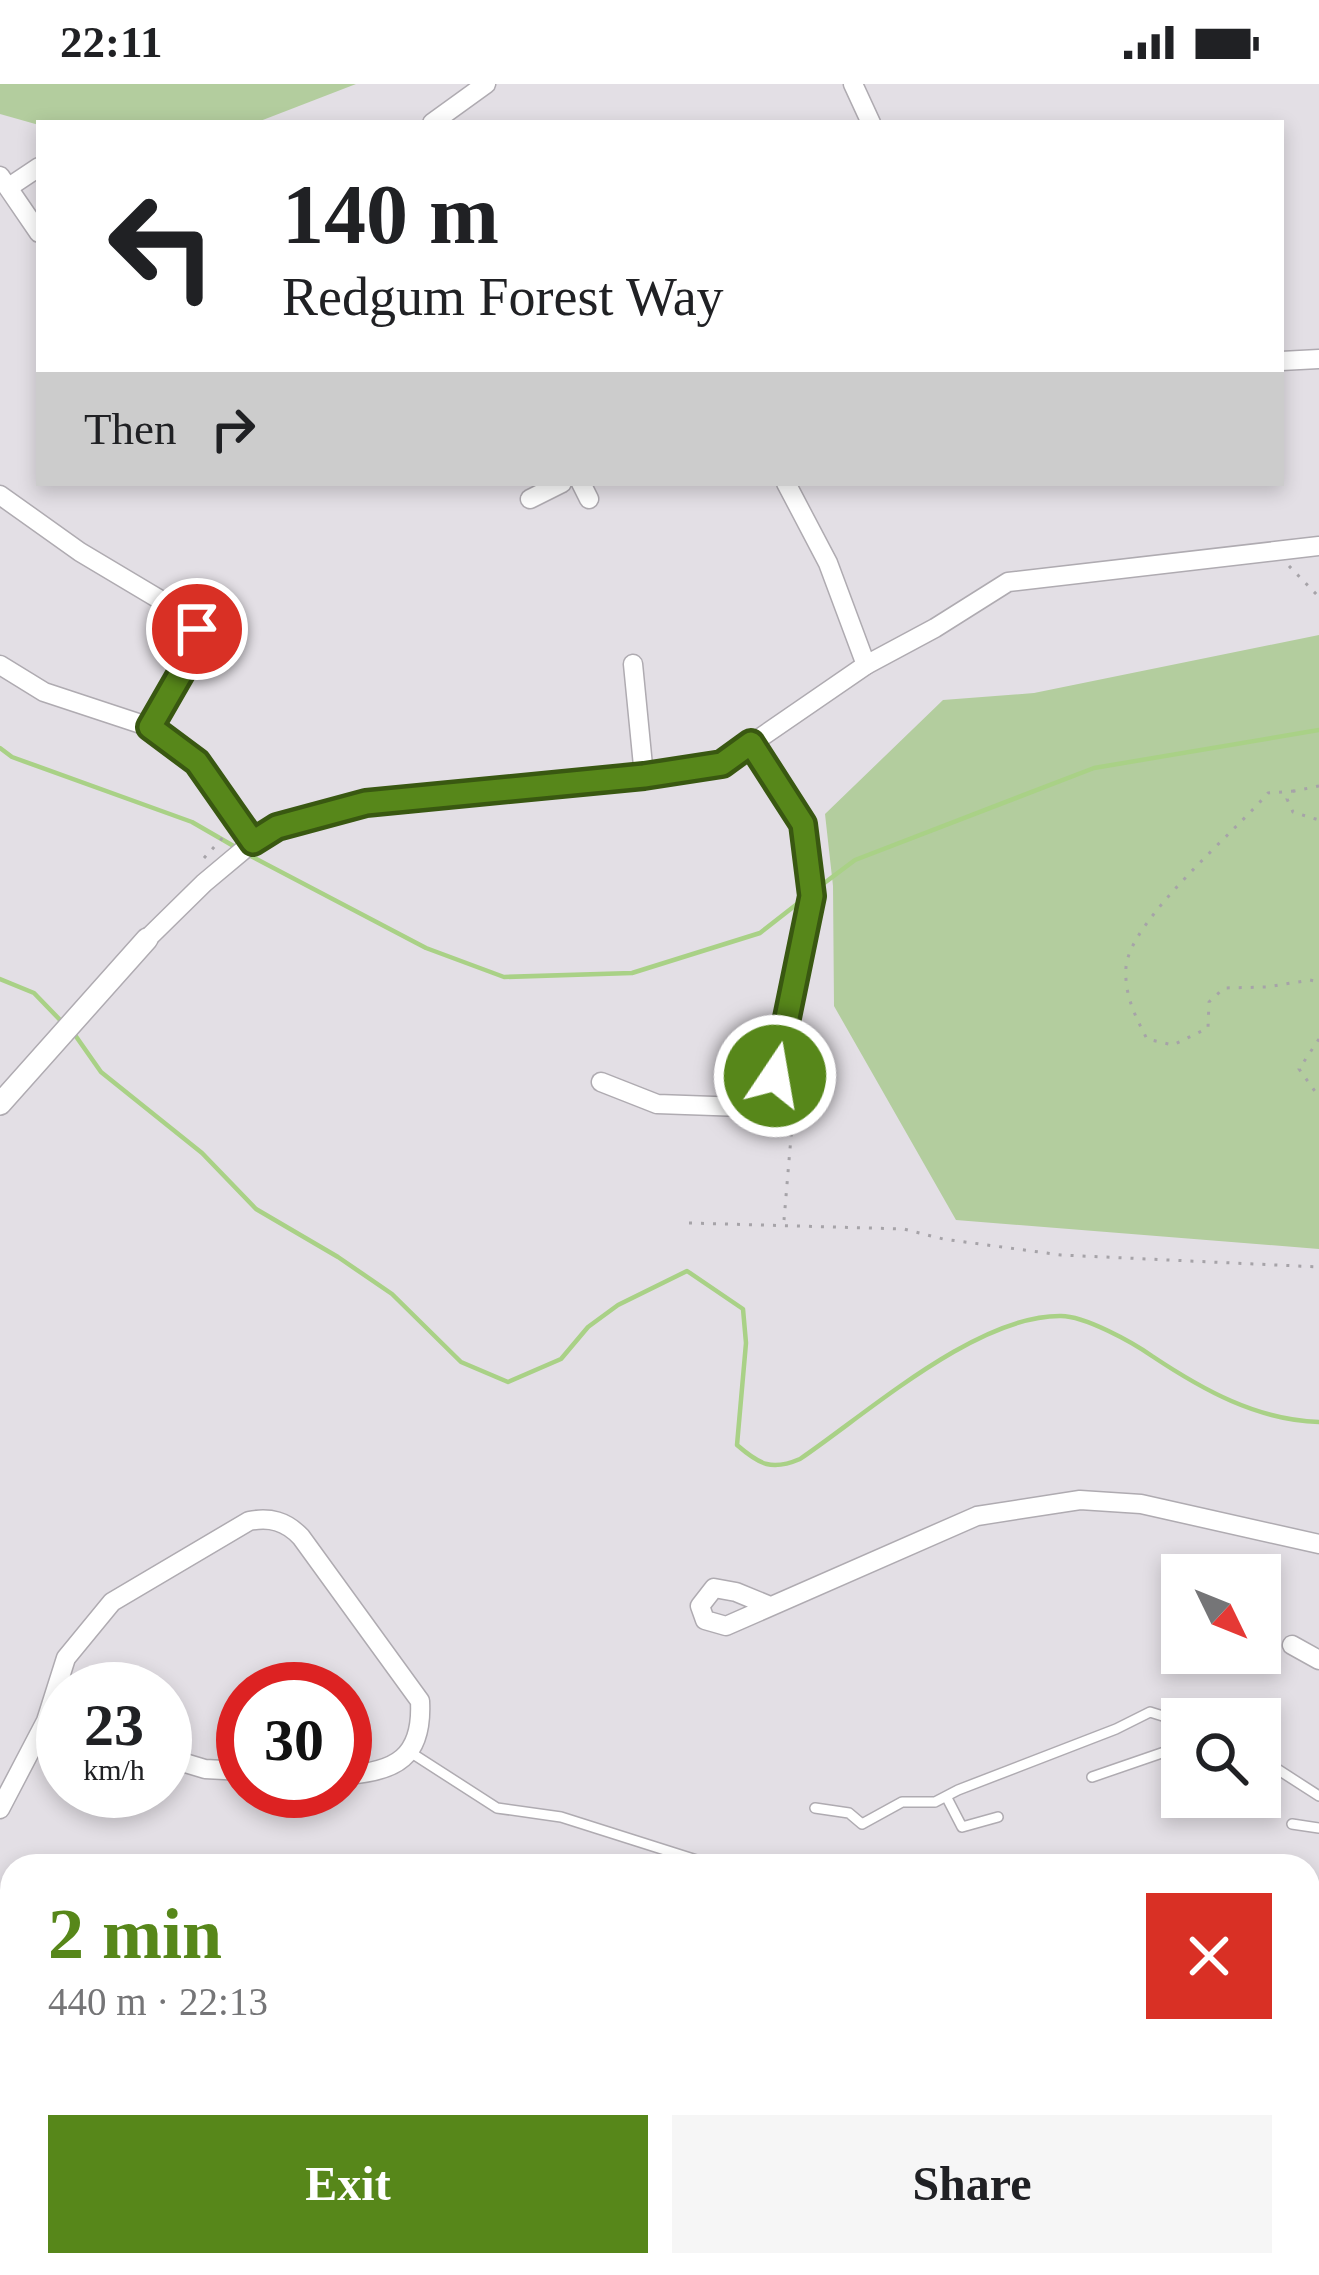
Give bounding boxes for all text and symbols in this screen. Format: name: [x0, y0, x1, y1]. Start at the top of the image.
text: 22:11: [60, 17, 163, 67]
icon: left: [84, 168, 240, 324]
text: 140 m: [282, 168, 499, 261]
text: Redgum Forest Way: [282, 267, 724, 327]
icon: right: [200, 396, 266, 462]
text: Then: [84, 404, 176, 454]
pin: [146, 578, 248, 680]
icon: arrive: [164, 596, 230, 662]
position arrow: [712, 1013, 838, 1139]
north arrow: [1161, 1554, 1281, 1674]
map controls: [1161, 1554, 1281, 1818]
speed limit sign: 30: [216, 1662, 372, 1818]
text: 23: [84, 1692, 144, 1758]
button: search: [1161, 1698, 1281, 1818]
text: km/h: [83, 1753, 145, 1786]
button: close: [1146, 1893, 1272, 2019]
text: 2 min: [48, 1894, 222, 1974]
text: 440 m · 22:13: [48, 1980, 268, 2023]
button: Exit: [48, 2115, 648, 2253]
button: Share: [672, 2115, 1272, 2253]

